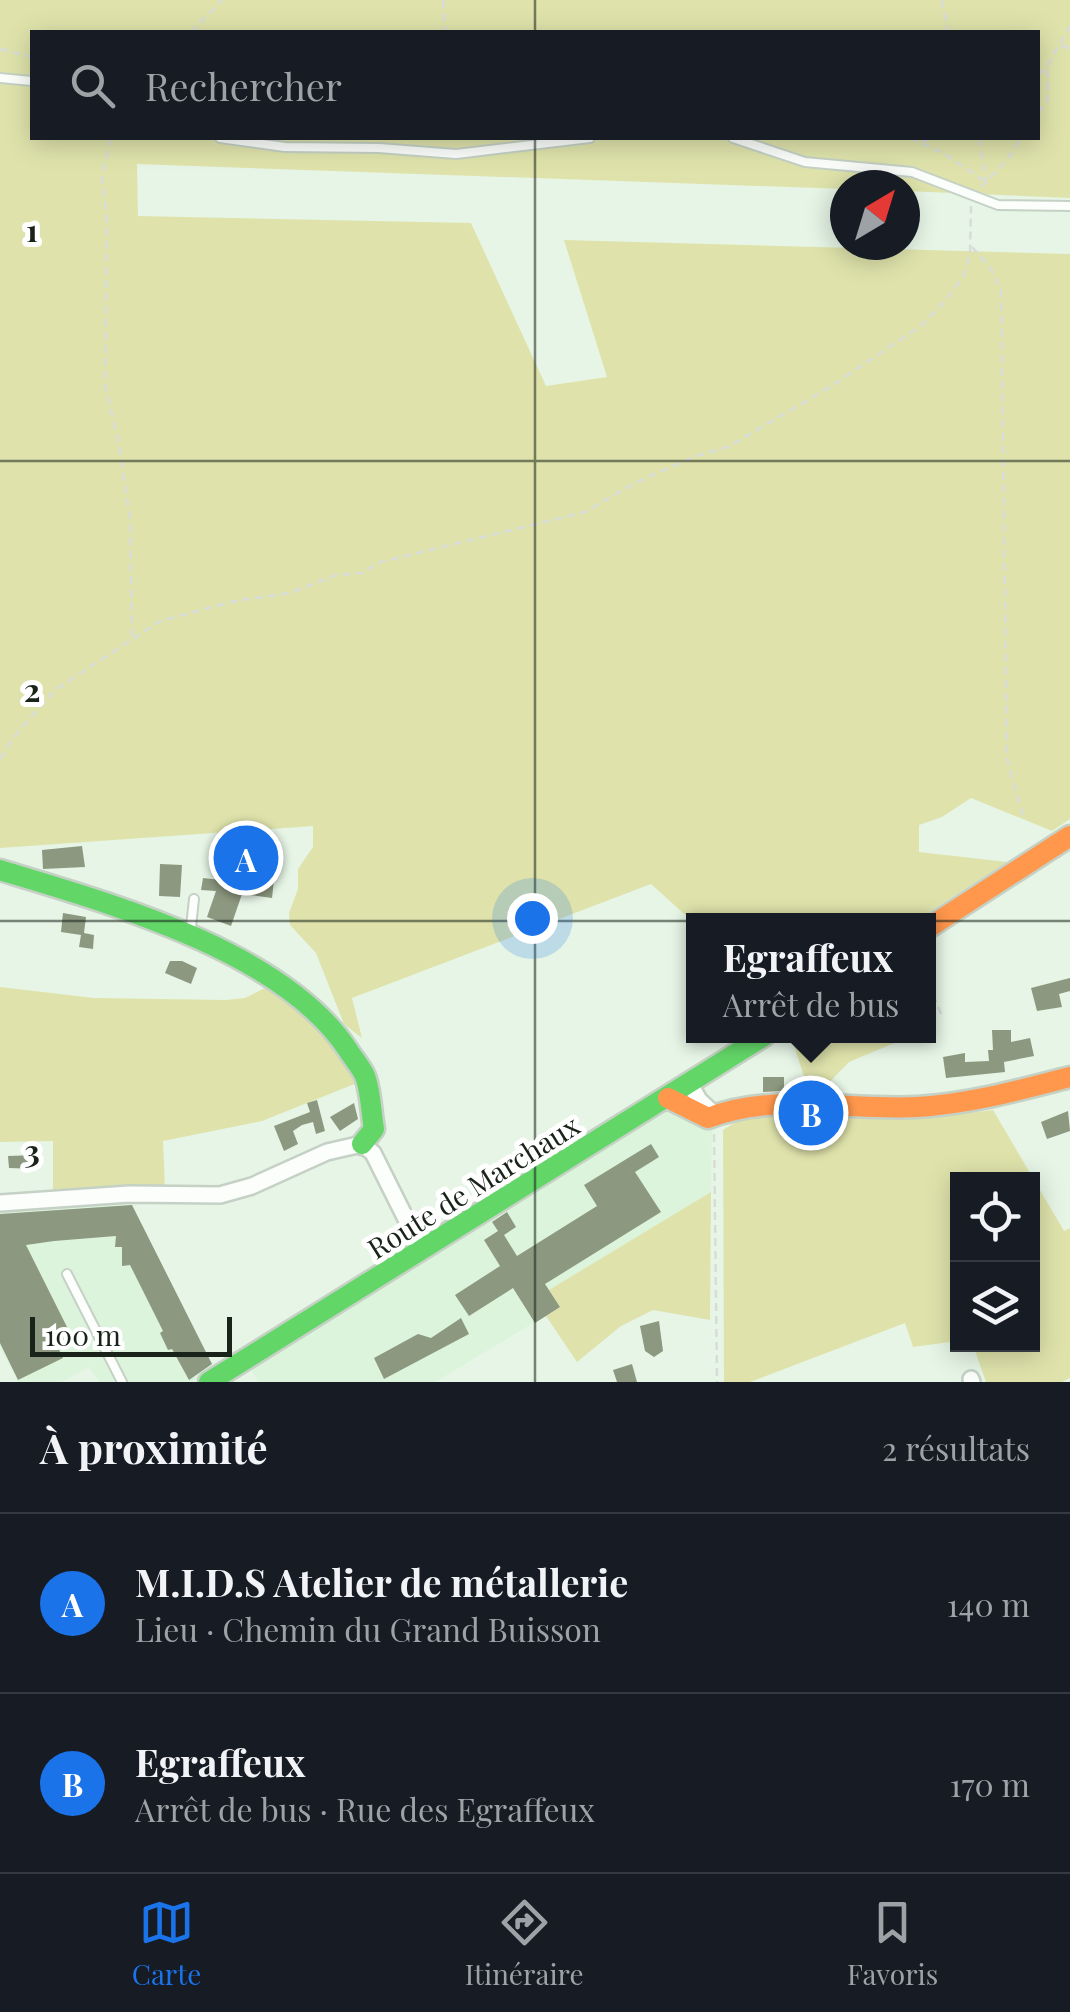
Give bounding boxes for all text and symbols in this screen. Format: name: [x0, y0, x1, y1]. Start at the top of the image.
search box: [30, 30, 1040, 140]
icon: search: [65, 58, 120, 113]
text: Rechercher: [145, 60, 342, 111]
north arrow: [830, 170, 920, 260]
text: 1: [26, 207, 38, 250]
text: 2: [24, 667, 40, 710]
pin: A: [214, 820, 278, 896]
your location: [507, 893, 558, 944]
popup: [686, 913, 936, 1043]
text: Egraffeux: [723, 931, 893, 982]
text: Arrêt de bus: [723, 982, 899, 1025]
pin: B: [778, 1076, 844, 1150]
street label: Route de Marchaux: [360, 1106, 586, 1266]
text: 3: [24, 1128, 40, 1171]
map controls: [950, 1172, 1040, 1352]
button: locate: [950, 1172, 1040, 1262]
button: layers: [950, 1262, 1040, 1352]
scale bar: [30, 1312, 232, 1356]
text: 100 m: [45, 1316, 121, 1353]
text: À proximité: [40, 1419, 268, 1475]
text: 2 résultats: [882, 1426, 1030, 1469]
text: M.I.D.S Atelier de métallerie: [135, 1556, 628, 1607]
text: A: [62, 1582, 83, 1625]
text: 140 m: [947, 1582, 1030, 1625]
text: Lieu · Chemin du Grand Buisson: [135, 1607, 601, 1650]
text: Egraffeux: [135, 1736, 305, 1787]
text: B: [62, 1762, 83, 1805]
text: 170 m: [950, 1762, 1030, 1805]
text: Arrêt de bus · Rue des Egraffeux: [135, 1787, 595, 1830]
tab: Carte: [132, 1895, 201, 1992]
tab: Itinéraire: [465, 1895, 584, 1992]
tab: Favoris: [847, 1895, 938, 1992]

